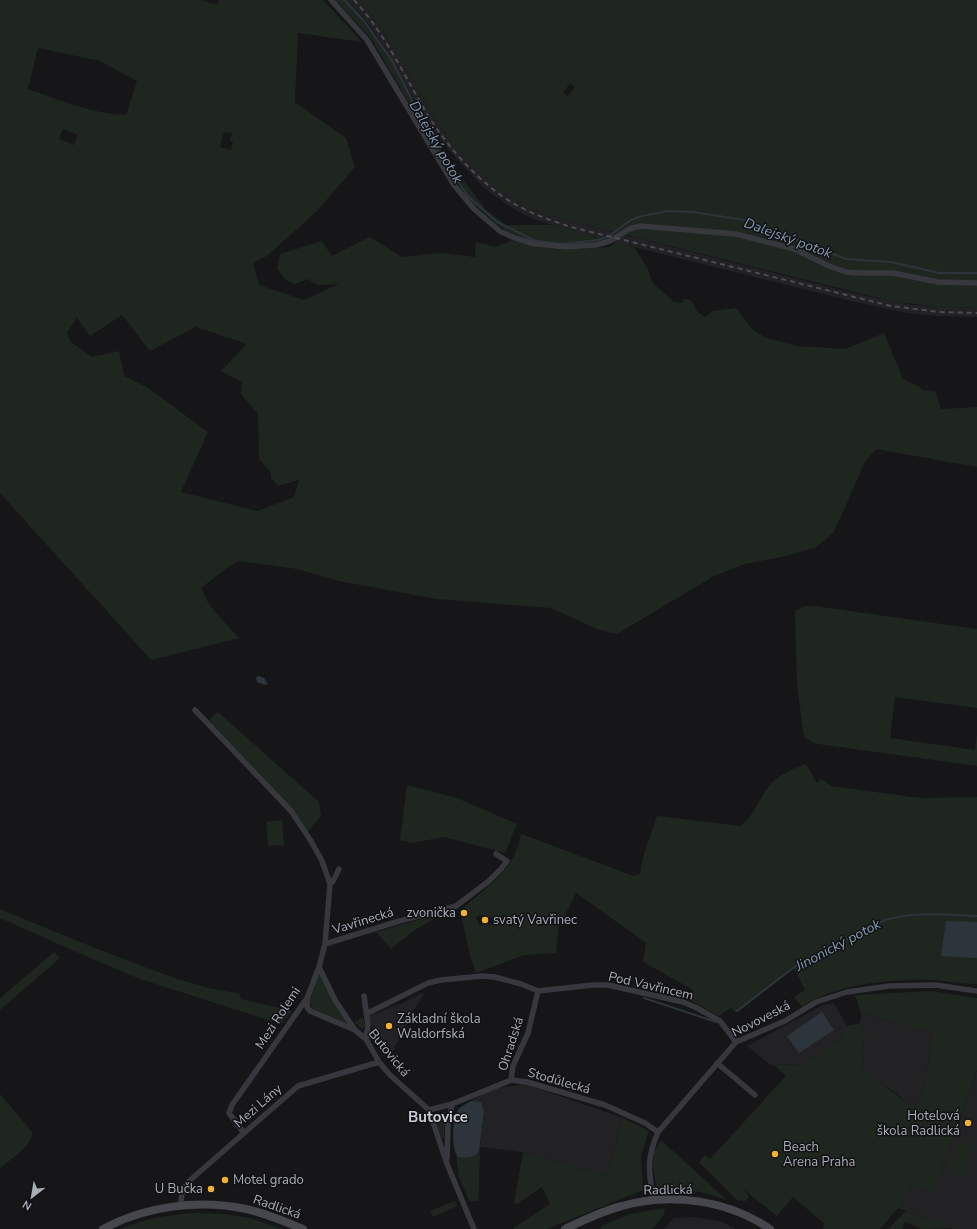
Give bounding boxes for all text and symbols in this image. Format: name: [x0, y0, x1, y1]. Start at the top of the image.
water label: Dalejský potok: [405, 97, 468, 188]
water label: Dalejský potok: [741, 213, 836, 263]
street label: Vavřinecká: [329, 903, 396, 939]
place label: zvonička: [406, 904, 456, 922]
marker: zvonička: [459, 908, 469, 918]
place label: svatý Vavřinec: [493, 911, 577, 929]
water label: Jinonický potok: [791, 914, 885, 976]
marker: svatý Vavřinec: [480, 915, 490, 925]
street label: Pod Vavřincem: [607, 967, 695, 1005]
street label: Mezi Rolemi: [251, 983, 305, 1053]
street label: Novoveská: [729, 997, 793, 1041]
place label: Základní škola Waldorfská: [397, 1010, 481, 1043]
street label: Ohradská: [494, 1015, 528, 1073]
marker: Základní škola Waldorfská: [384, 1021, 394, 1031]
street label: Butovická: [364, 1025, 414, 1081]
street label: Stodůlecká: [525, 1063, 593, 1099]
street label: Mezi Lány: [230, 1080, 286, 1132]
district label: Butovice: [408, 1107, 468, 1127]
place label: Hotelová škola Radlická: [877, 1107, 960, 1140]
marker: Hotelová škola Radlická: [963, 1118, 973, 1128]
place label: Beach Arena Praha: [783, 1138, 855, 1171]
marker: Beach Arena Praha: [770, 1149, 780, 1159]
place label: Motel grado: [233, 1171, 304, 1189]
marker: Motel grado: [220, 1175, 230, 1185]
north arrow: [12, 1177, 52, 1217]
place label: U Bučka: [155, 1180, 203, 1198]
street label: Radlická: [643, 1181, 693, 1199]
marker: U Bučka: [206, 1184, 216, 1194]
street label: Radlická: [251, 1190, 303, 1224]
text: N: [20, 1197, 34, 1214]

